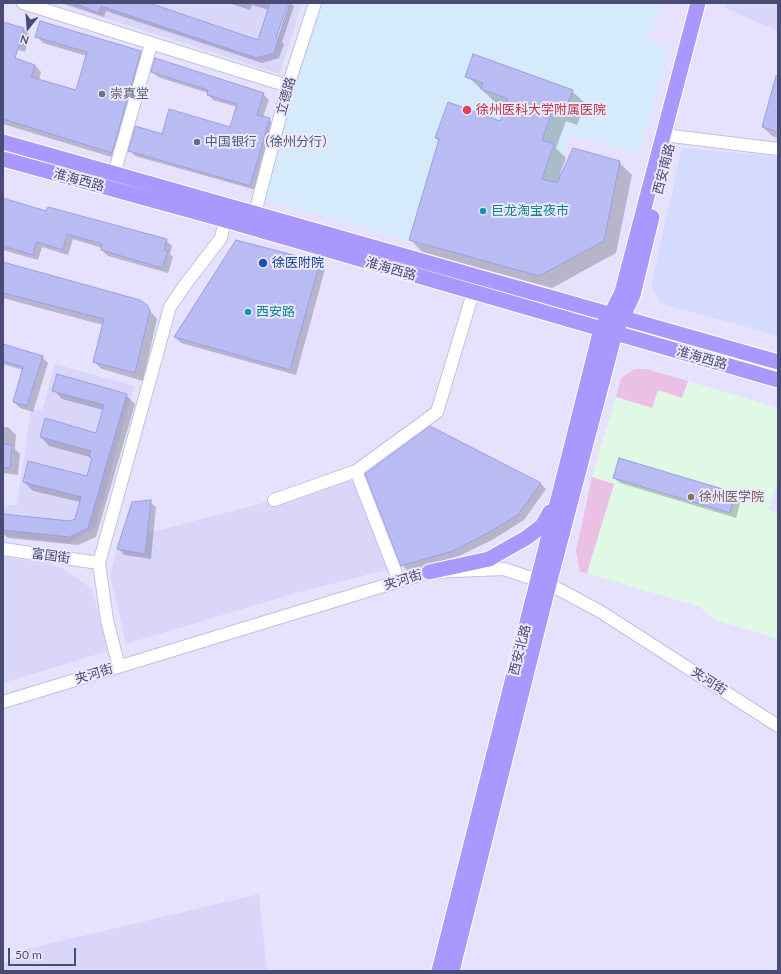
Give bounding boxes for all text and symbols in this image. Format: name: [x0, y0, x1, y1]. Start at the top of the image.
north arrow: [8, 8, 48, 48]
text: N: [18, 32, 30, 47]
street label: 立德路: [273, 75, 299, 117]
place label: 崇真堂: [110, 86, 149, 102]
marker: 崇真堂: [97, 89, 107, 99]
place label: 徐州医科大学附属医院: [476, 102, 606, 118]
marker: 徐州医科大学附属医院: [461, 104, 473, 116]
place label: 中国银行（徐州分行）: [205, 134, 335, 150]
marker: 中国银行（徐州分行）: [192, 137, 202, 147]
street label: 西安南路: [650, 142, 678, 196]
street label: 淮海西路: [52, 166, 106, 194]
place label: 巨龙淘宝夜市: [491, 203, 569, 219]
marker: 巨龙淘宝夜市: [478, 206, 488, 216]
street label: 淮海西路: [364, 254, 418, 284]
place label: 徐医附院: [272, 255, 324, 271]
marker: 徐医附院: [257, 257, 269, 269]
place label: 西安路: [256, 304, 295, 320]
marker: 西安路: [243, 307, 253, 317]
street label: 淮海西路: [675, 343, 729, 373]
place label: 徐州医学院: [699, 489, 764, 505]
marker: 徐州医学院: [686, 492, 696, 502]
street label: 富国街: [31, 546, 71, 566]
street label: 夹河街: [382, 567, 424, 593]
street label: 西安北路: [506, 623, 534, 677]
street label: 夹河街: [73, 661, 115, 687]
street label: 夹河街: [688, 664, 730, 698]
scale bar: [10, 940, 78, 966]
text: 50 m: [15, 947, 42, 962]

